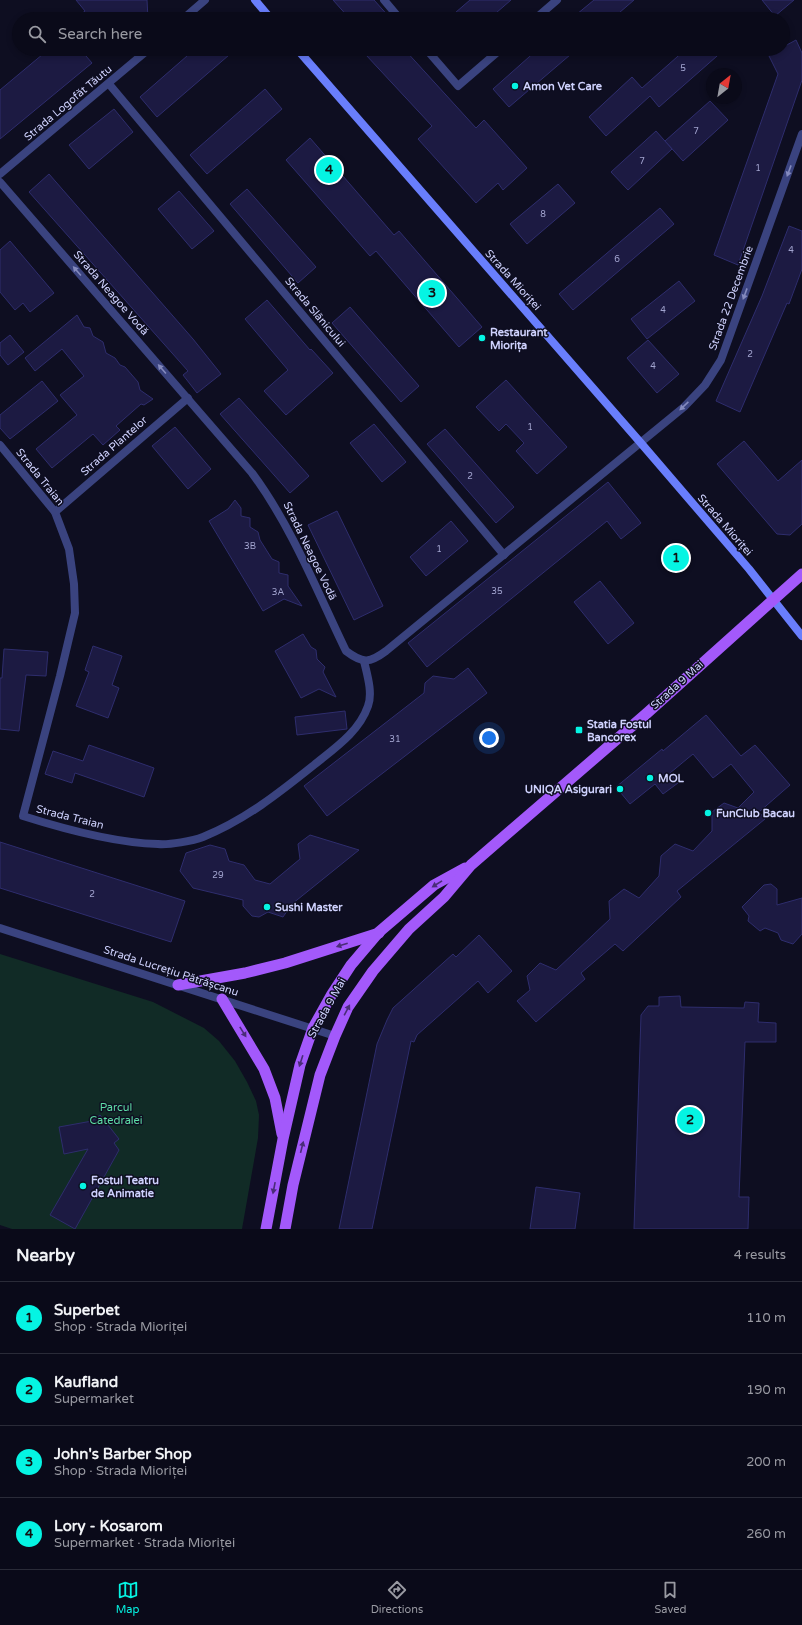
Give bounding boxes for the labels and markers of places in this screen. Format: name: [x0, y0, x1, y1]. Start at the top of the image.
place label: Amon Vet Care: [523, 80, 603, 93]
marker: Amon Vet Care: [510, 81, 520, 91]
pin: 4: [316, 155, 342, 185]
pin: 3: [419, 278, 445, 308]
place label: Restaurant Miorița: [490, 326, 548, 353]
marker: Restaurant Miorița: [477, 333, 487, 343]
pin: 1: [663, 543, 689, 573]
place label: Statia Fostul Bancorex: [587, 718, 652, 744]
marker: Statia Fostul Bancorex: [574, 725, 584, 735]
place label: MOL: [658, 772, 685, 785]
marker: MOL: [645, 773, 655, 783]
place label: UNIQA Asigurari: [525, 783, 612, 797]
marker: UNIQA Asigurari: [615, 784, 625, 794]
place label: FunClub Bacau: [716, 807, 795, 820]
marker: FunClub Bacau: [703, 808, 713, 818]
place label: Sushi Master: [275, 901, 343, 914]
marker: Sushi Master: [262, 902, 272, 912]
pin: 2: [677, 1105, 703, 1135]
place label: Fostul Teatru de Animatie: [91, 1174, 159, 1200]
marker: Fostul Teatru de Animatie: [78, 1181, 88, 1191]

